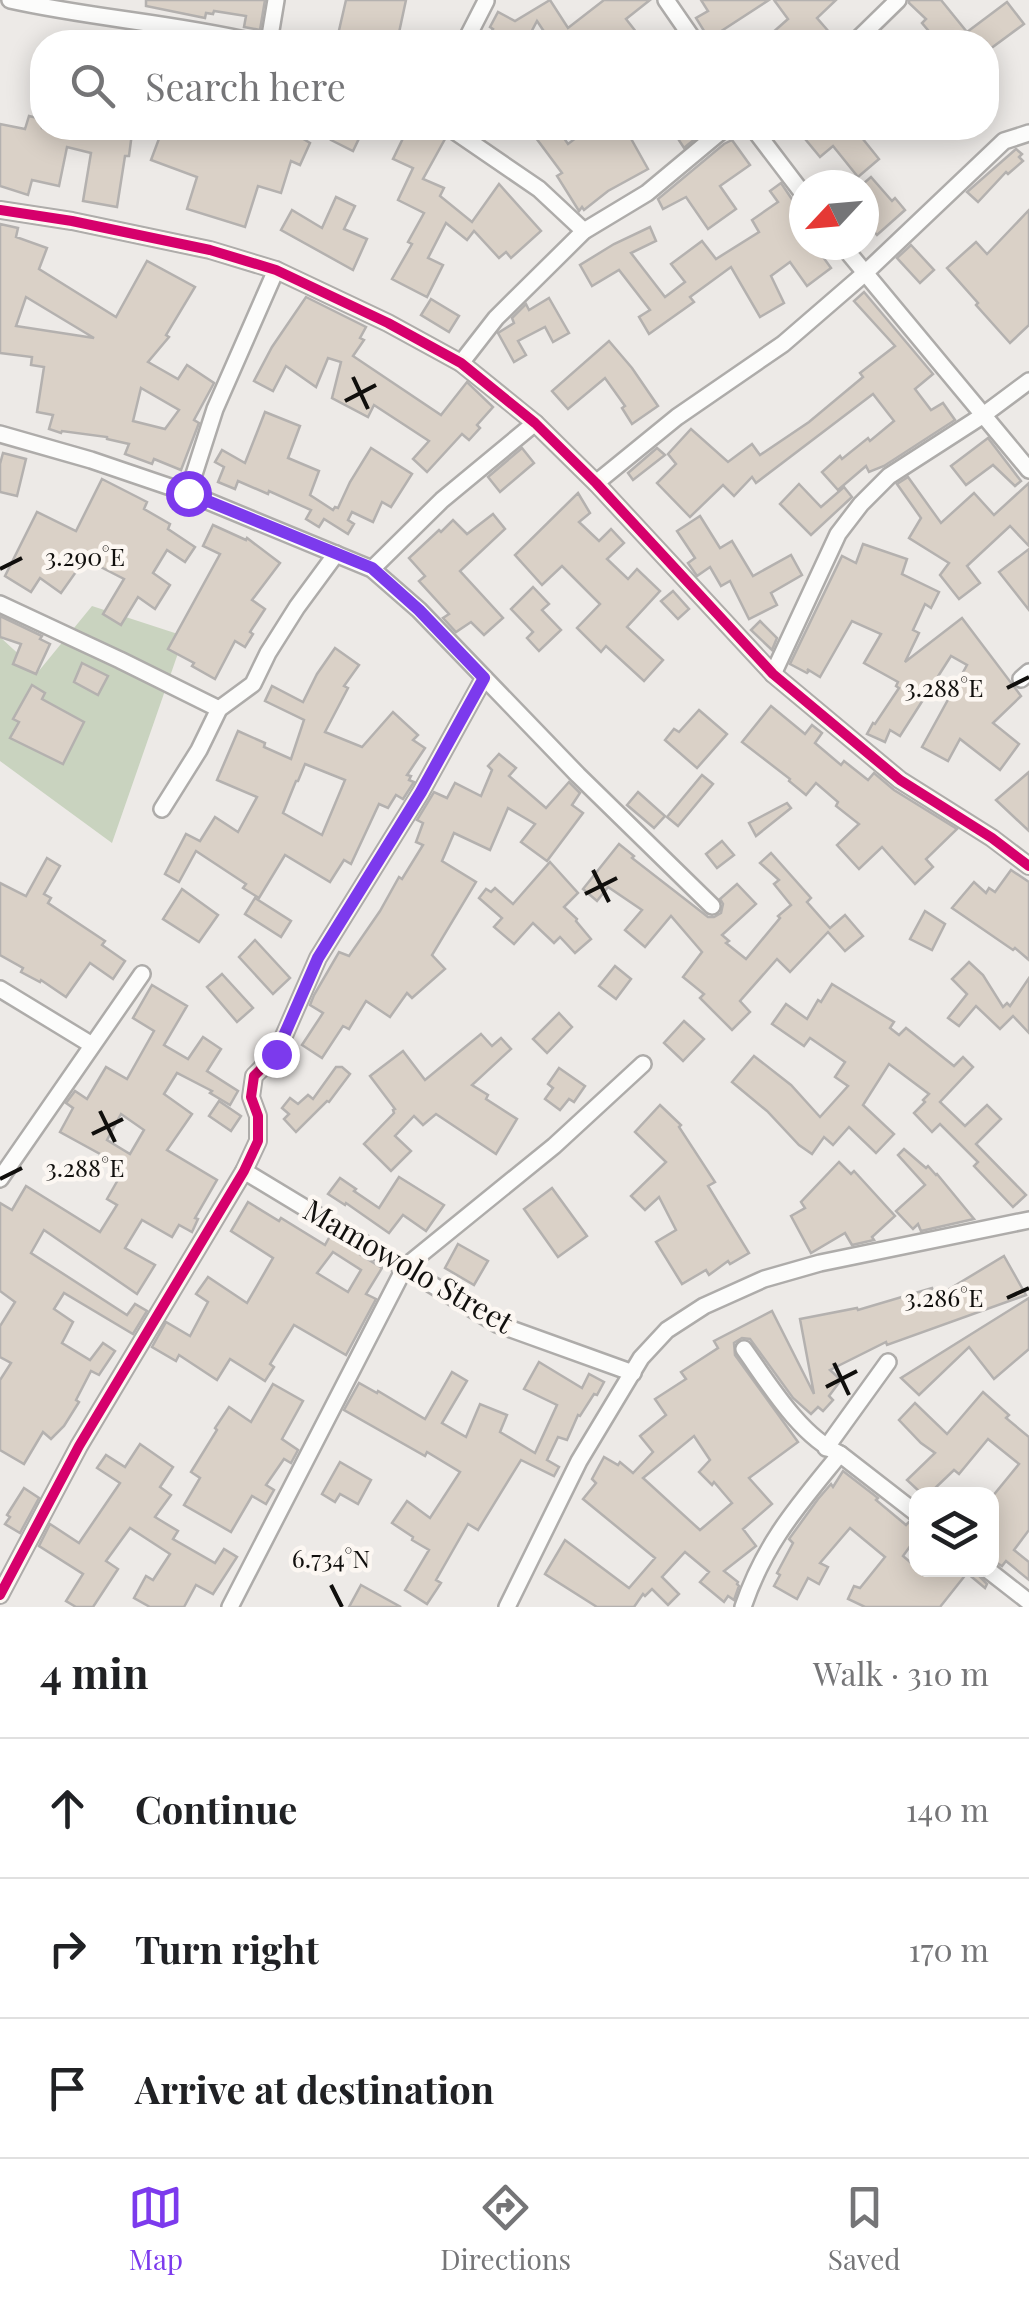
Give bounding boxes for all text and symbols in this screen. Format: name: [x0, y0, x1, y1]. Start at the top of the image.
search box: [30, 30, 999, 140]
icon: search: [65, 58, 120, 113]
text: Search here: [145, 60, 346, 111]
north arrow: [789, 170, 879, 260]
route start: [166, 471, 212, 517]
text: 3.290°E: [45, 539, 125, 572]
text: 3.288°E: [904, 670, 984, 703]
route end: [254, 1032, 300, 1078]
text: 3.288°E: [45, 1150, 125, 1183]
street label: Mamowolo Street: [297, 1189, 521, 1342]
text: 3.286°E: [905, 1280, 983, 1313]
map controls: [909, 1487, 999, 1577]
button: layers: [909, 1487, 999, 1577]
text: 6.734°N: [292, 1541, 370, 1574]
text: 4 min: [40, 1644, 149, 1700]
text: Walk · 310 m: [813, 1651, 989, 1694]
icon: ahead: [40, 1781, 95, 1836]
text: Continue: [135, 1783, 297, 1834]
text: 140 m: [906, 1787, 989, 1830]
icon: right: [40, 1921, 95, 1976]
text: Turn right: [135, 1923, 319, 1974]
text: 170 m: [909, 1927, 989, 1970]
icon: arrive: [40, 2061, 95, 2116]
text: Arrive at destination: [135, 2063, 494, 2114]
tab: Map: [128, 2180, 183, 2277]
tab: Directions: [440, 2180, 571, 2277]
tab: Saved: [828, 2180, 901, 2277]

